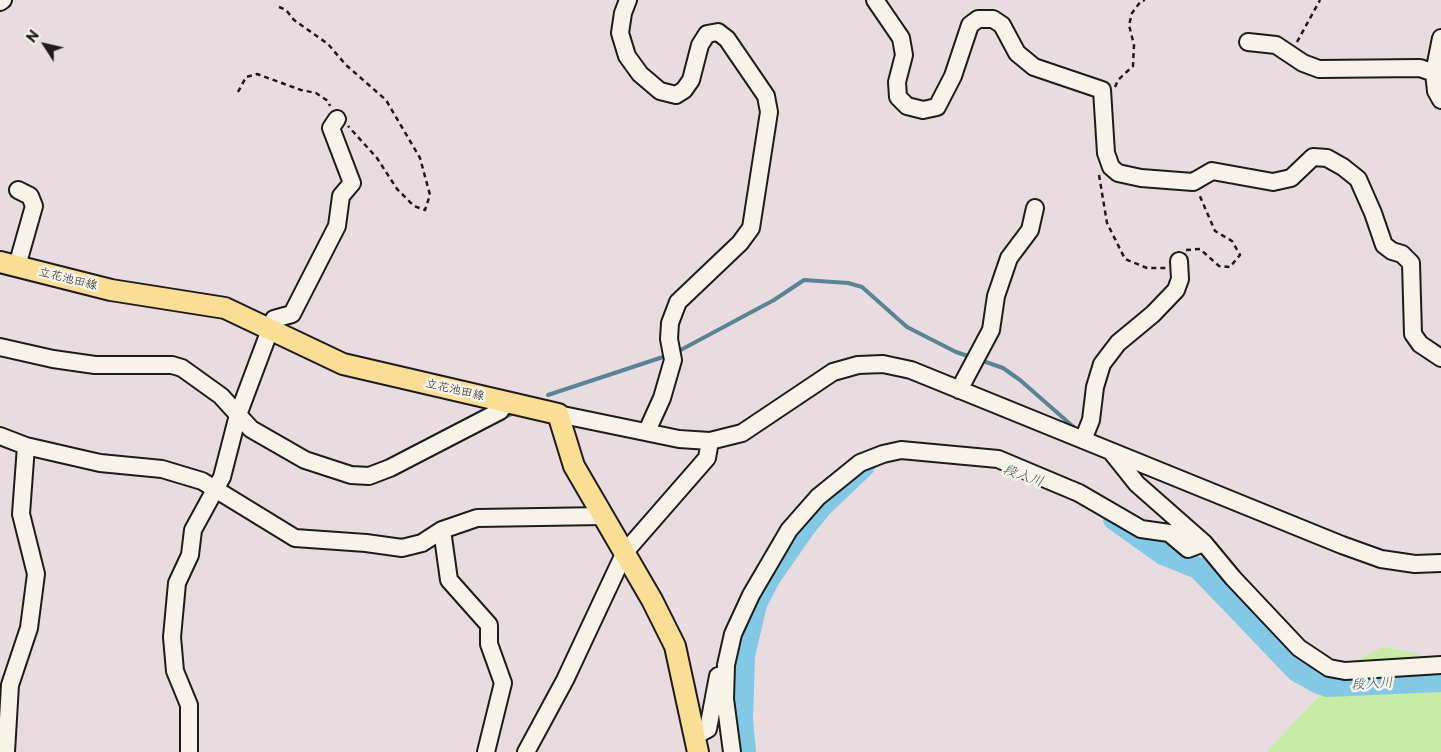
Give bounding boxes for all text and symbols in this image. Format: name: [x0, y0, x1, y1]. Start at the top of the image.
north arrow: [20, 20, 70, 70]
text: N: [21, 26, 44, 47]
street label: 立花池田線: [37, 265, 99, 293]
street label: 立花池田線: [424, 376, 486, 404]
water label: 段入川: [1000, 461, 1046, 491]
water label: 段入川: [1351, 675, 1393, 693]

